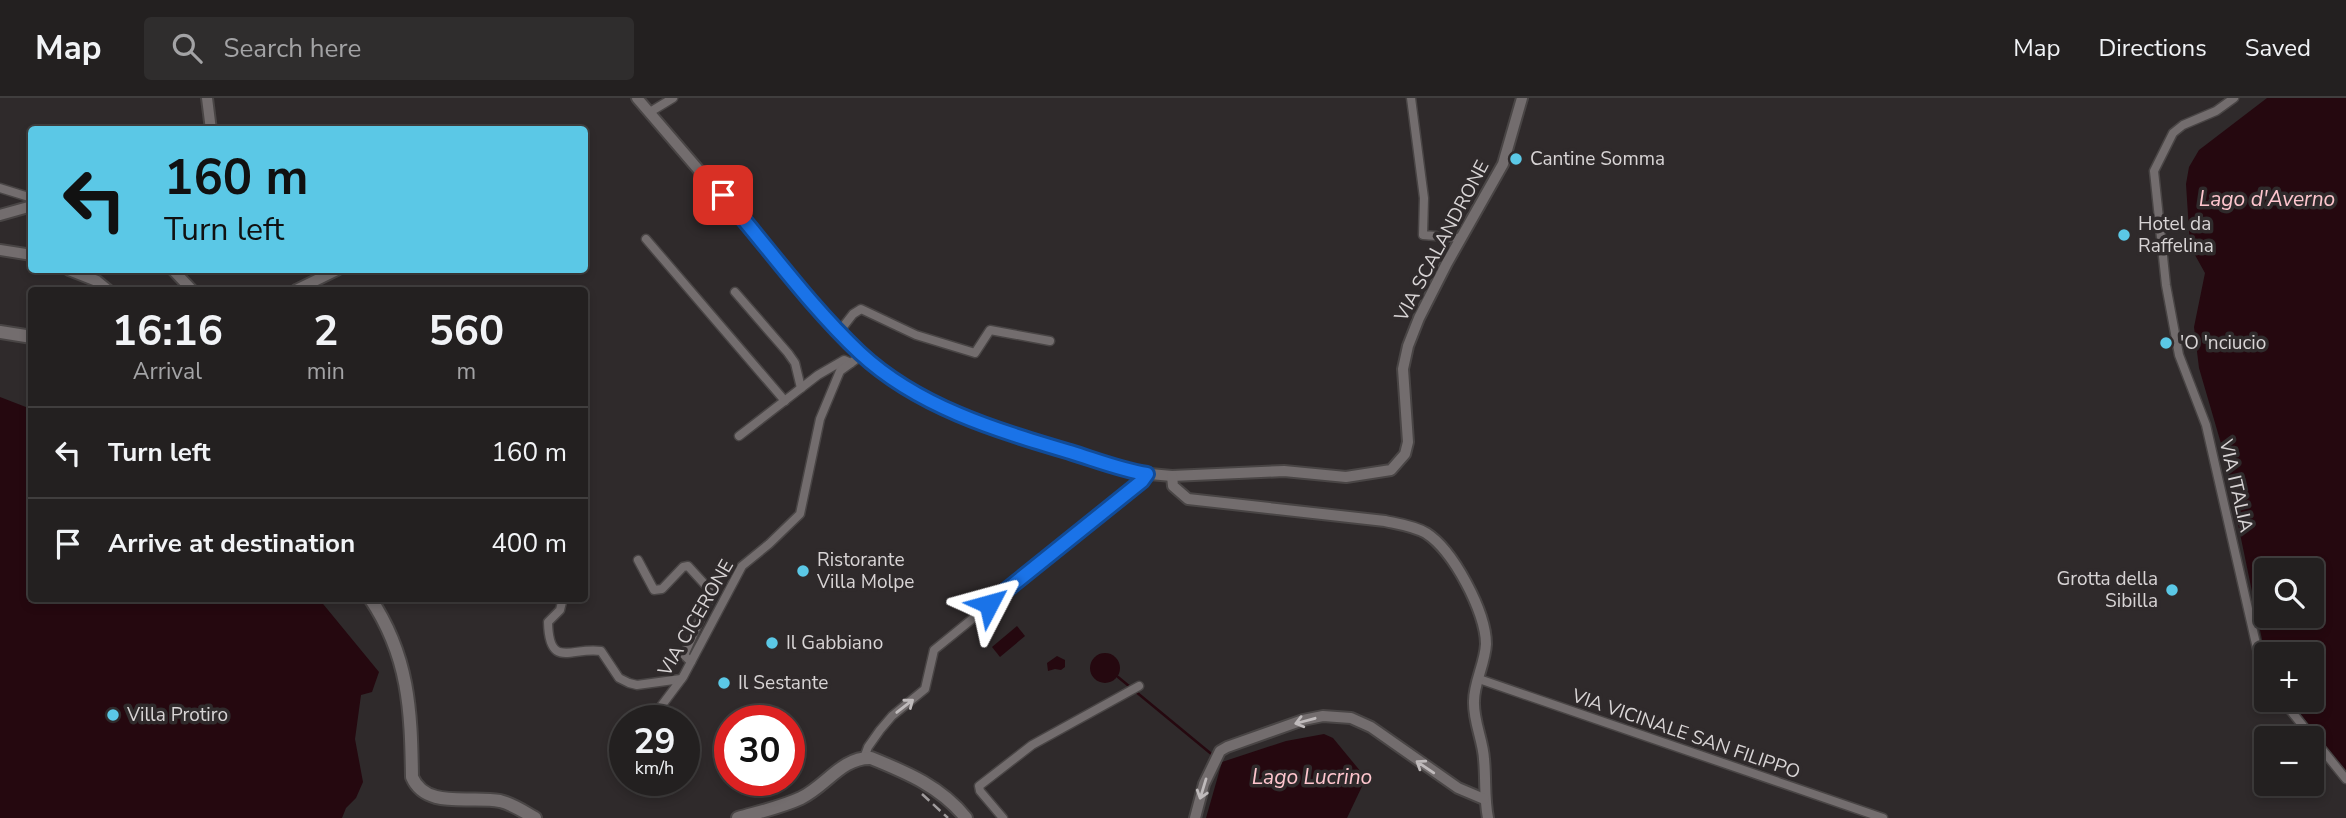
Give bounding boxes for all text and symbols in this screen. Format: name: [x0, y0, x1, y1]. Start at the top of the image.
search box: [144, 17, 634, 80]
text: Map: [35, 26, 102, 71]
icon: search: [168, 29, 206, 67]
text: Search here: [224, 31, 361, 66]
text: Map: [2013, 32, 2060, 64]
text: Directions: [2098, 32, 2207, 64]
text: Saved: [2245, 32, 2311, 64]
text: 160 m: [164, 144, 308, 211]
place label: Cantine Somma: [1530, 146, 1665, 172]
marker: Cantine Somma: [1508, 151, 1524, 167]
icon: left: [49, 154, 140, 245]
street label: VIA SCALANDRONE: [1388, 156, 1495, 327]
pin: [693, 165, 753, 225]
icon: arrive: [704, 176, 742, 214]
water label: Lago d'Averno: [2199, 185, 2335, 213]
text: Turn left: [164, 208, 284, 251]
place label: Hotel da Raffelina: [2138, 211, 2214, 259]
marker: Hotel da Raffelina: [2116, 227, 2132, 243]
text: 16:16: [112, 303, 223, 360]
text: 2: [313, 303, 338, 360]
text: 560: [429, 303, 504, 360]
place label: 'O 'nciucio: [2180, 330, 2266, 356]
marker: 'O 'nciucio: [2158, 335, 2174, 351]
text: Arrival: [133, 356, 202, 387]
text: min: [307, 356, 345, 387]
text: m: [457, 356, 476, 387]
icon: left: [49, 434, 87, 472]
text: Turn left: [108, 435, 211, 470]
text: 160 m: [491, 435, 567, 470]
street label: VIA ITALIA: [2212, 436, 2259, 535]
icon: arrive: [49, 525, 87, 563]
text: Arrive at destination: [108, 526, 355, 561]
text: 400 m: [491, 526, 567, 561]
place label: Ristorante Villa Molpe: [816, 547, 914, 595]
street label: VIA CICERONE: [652, 555, 740, 682]
map controls: [2254, 558, 2324, 796]
button: search: [2254, 558, 2324, 628]
marker: Ristorante Villa Molpe: [795, 563, 811, 579]
place label: Grotta della Sibilla: [2057, 566, 2158, 614]
position arrow: [952, 567, 1026, 641]
marker: Grotta della Sibilla: [2164, 582, 2180, 598]
place label: Il Gabbiano: [786, 630, 883, 656]
marker: Il Gabbiano: [764, 635, 780, 651]
button: +: [2254, 642, 2324, 712]
place label: Il Sestante: [738, 670, 828, 696]
marker: Il Sestante: [716, 675, 732, 691]
street label: VIA VICINALE SAN FILIPPO: [1567, 682, 1804, 785]
one-way arrow: [896, 698, 914, 713]
place label: Villa Protiro: [126, 702, 228, 728]
speed limit sign: 30: [714, 705, 805, 796]
marker: Villa Protiro: [105, 707, 121, 723]
one-way arrow: [1294, 715, 1316, 728]
text: 29: [633, 718, 676, 765]
button: −: [2254, 726, 2324, 796]
text: km/h: [635, 756, 674, 780]
one-way arrow: [1416, 759, 1436, 773]
water label: Lago Lucrino: [1252, 763, 1372, 791]
one-way arrow: [1196, 778, 1208, 800]

